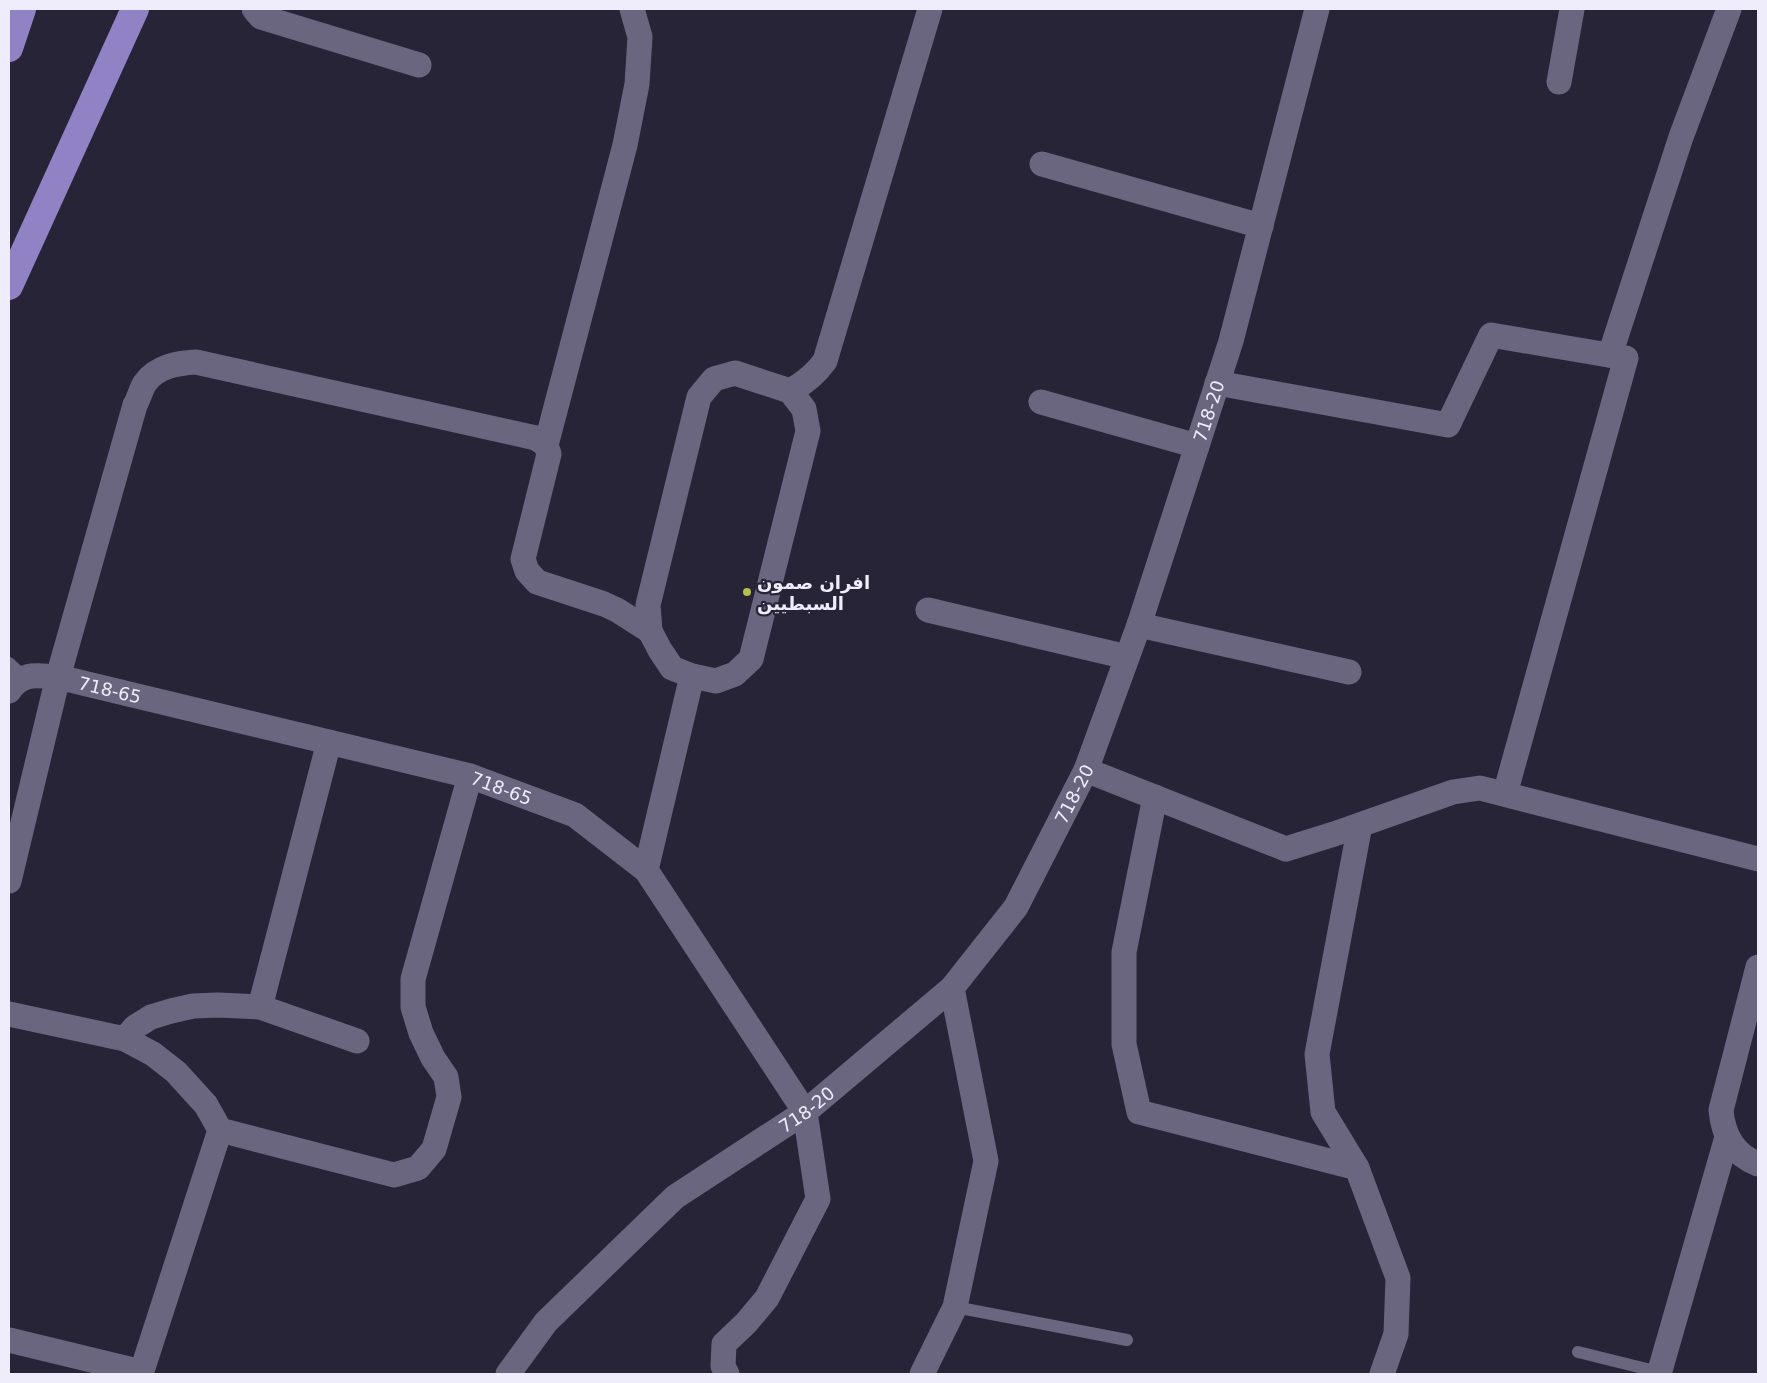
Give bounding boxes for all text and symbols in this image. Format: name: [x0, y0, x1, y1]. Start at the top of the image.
street label: 718-20: [1188, 378, 1228, 445]
place label: افران صمون السبطيين: [757, 572, 870, 615]
marker: افران صمون السبطيين: [741, 586, 753, 598]
street label: 718-65: [77, 672, 143, 707]
street label: 718-20: [1050, 761, 1098, 827]
street label: 718-65: [468, 767, 535, 809]
street label: 718-20: [775, 1082, 838, 1137]

